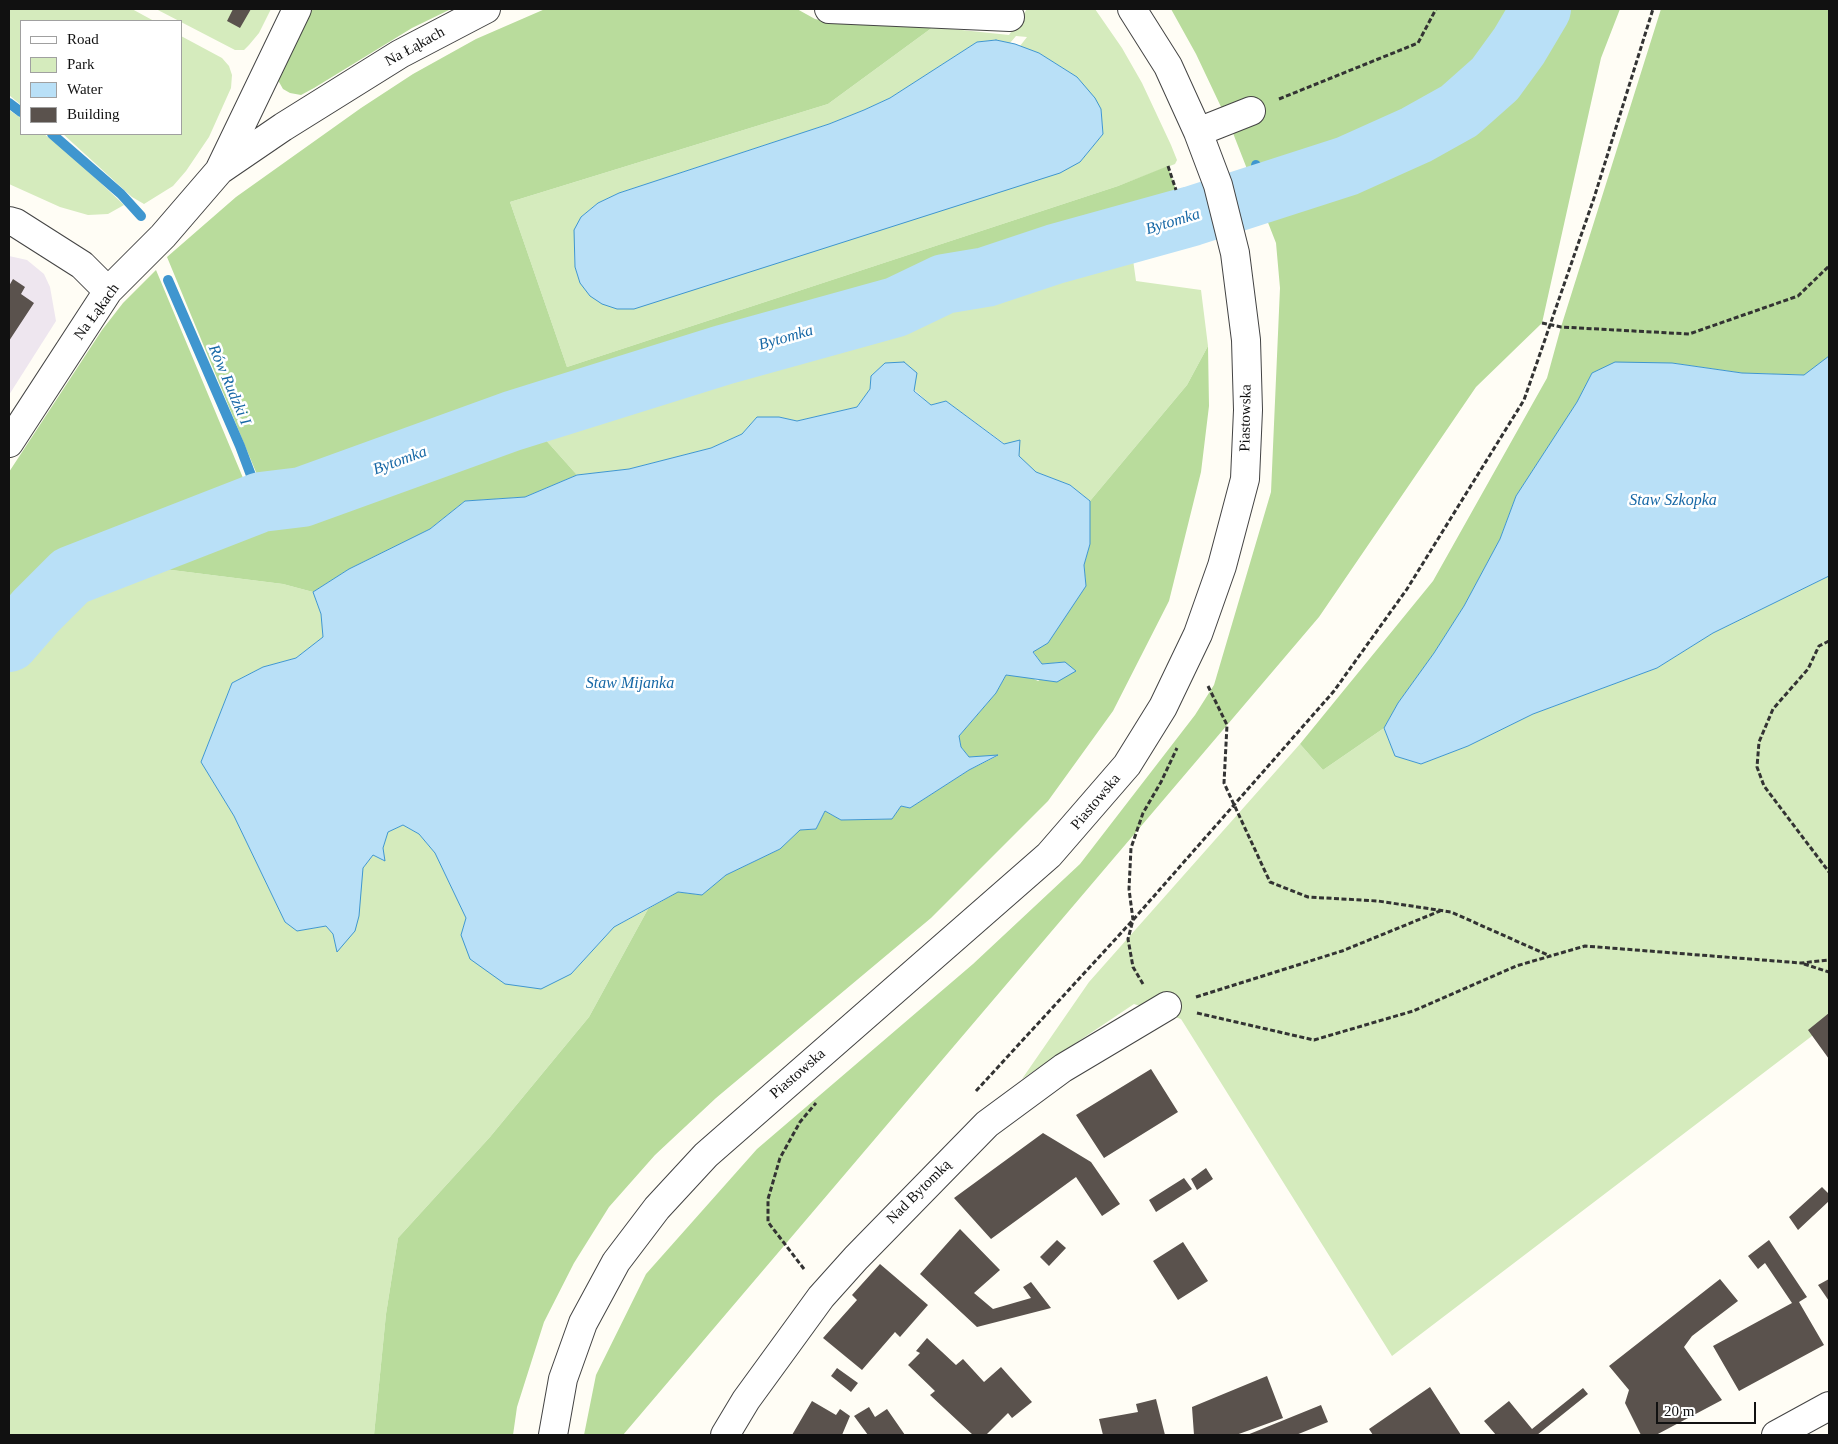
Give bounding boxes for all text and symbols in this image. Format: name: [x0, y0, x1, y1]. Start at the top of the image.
legend: [20, 20, 182, 135]
street label: Na Łąkach: [382, 23, 448, 71]
text: Road: [67, 31, 99, 47]
text: Park: [67, 56, 95, 72]
text: Water: [67, 81, 102, 97]
text: Building: [67, 106, 120, 122]
water label: Bytomka: [1143, 205, 1203, 239]
street label: Na Łąkach: [71, 280, 123, 344]
water label: Bytomka: [756, 321, 816, 355]
water label: Rów Rudzki I: [203, 342, 255, 428]
street label: Piastowska: [1236, 384, 1256, 452]
water label: Bytomka: [370, 442, 430, 480]
water label: Staw Szkopka: [1629, 491, 1717, 511]
water label: Staw Mijanka: [586, 674, 674, 694]
street label: Piastowska: [1067, 770, 1125, 834]
street label: Piastowska: [767, 1045, 829, 1103]
street label: Nad Bytomką: [883, 1156, 955, 1228]
scale bar: [1658, 1392, 1758, 1424]
text: 20 m: [1664, 1403, 1694, 1419]

